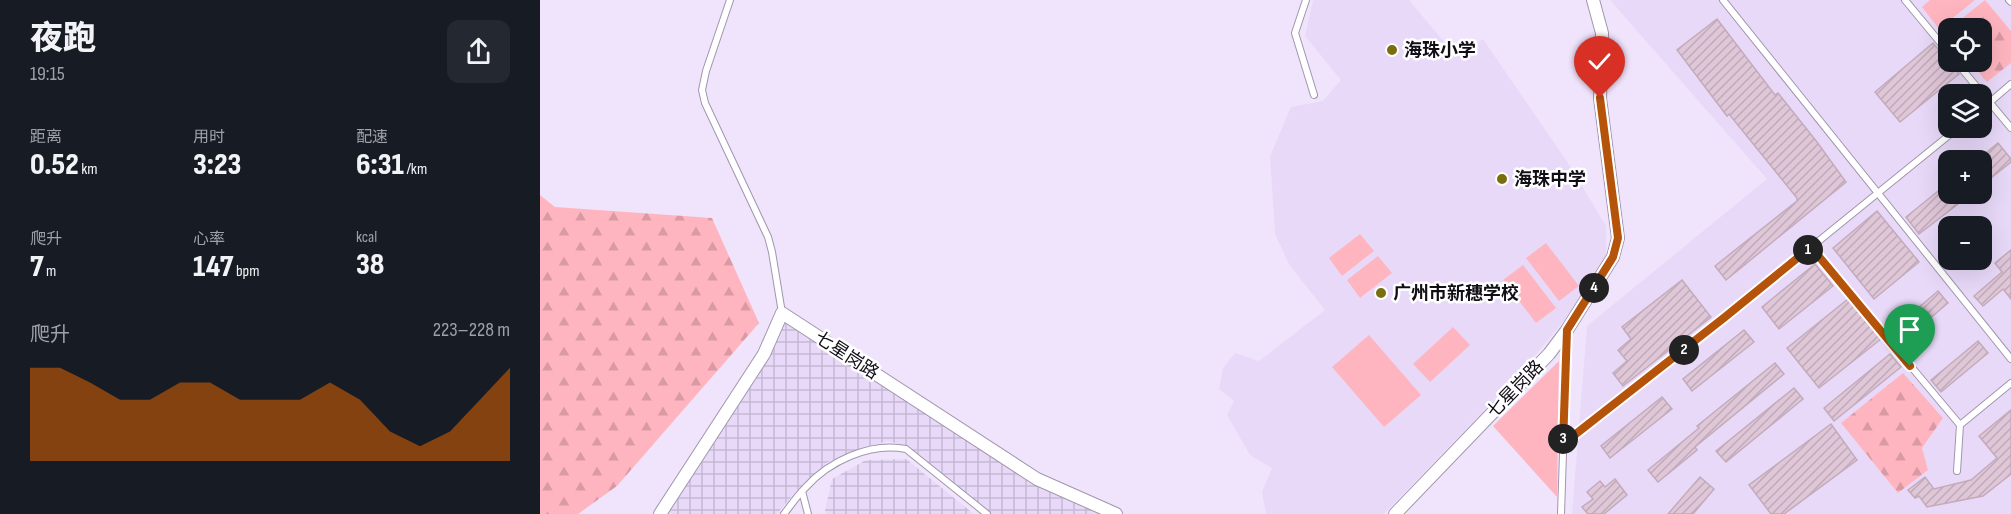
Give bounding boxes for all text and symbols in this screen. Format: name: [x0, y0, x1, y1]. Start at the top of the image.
map controls: [1938, 18, 1992, 270]
button: locate: [1938, 18, 1992, 72]
text: 夜跑: [30, 19, 96, 59]
button: share: [447, 20, 510, 83]
pin: [1574, 36, 1625, 98]
place label: 海珠小学: [1404, 40, 1476, 61]
marker: 海珠小学: [1385, 43, 1399, 57]
icon: check: [1583, 45, 1616, 78]
text: 19:15: [30, 62, 65, 86]
button: layers: [1938, 84, 1992, 138]
text: 距离: [30, 128, 62, 147]
text: 用时: [193, 128, 225, 147]
text: 配速: [356, 128, 388, 147]
text: 0.52: [30, 147, 79, 183]
text: 3:23: [193, 147, 241, 183]
text: 6:31: [356, 147, 404, 183]
button: +: [1938, 150, 1992, 204]
text: km: [79, 160, 98, 179]
text: /km: [404, 160, 427, 179]
place label: 海珠中学: [1514, 169, 1586, 190]
marker: 海珠中学: [1495, 172, 1509, 186]
button: −: [1938, 216, 1992, 270]
text: kcal: [356, 228, 377, 247]
text: 爬升: [30, 230, 62, 249]
text: 心率: [193, 230, 225, 249]
pin: 1: [1793, 235, 1823, 265]
text: 1: [1805, 240, 1811, 259]
text: 38: [356, 247, 384, 283]
text: 7: [30, 249, 44, 285]
text: 147: [193, 249, 233, 285]
text: m: [44, 262, 56, 281]
text: bpm: [233, 262, 259, 281]
pin: 4: [1579, 273, 1609, 303]
text: 4: [1590, 278, 1598, 297]
place label: 广州市新穗学校: [1393, 283, 1519, 304]
marker: 广州市新穗学校: [1374, 286, 1388, 300]
pin: [1884, 304, 1935, 366]
icon: arrive: [1893, 313, 1926, 346]
text: 223–228 m: [433, 318, 510, 342]
text: 爬升: [30, 323, 70, 347]
street label: 七星岗路: [811, 327, 883, 384]
pin: 2: [1669, 335, 1699, 365]
text: 2: [1680, 340, 1688, 359]
street label: 七星岗路: [1483, 356, 1548, 423]
pin: 3: [1548, 424, 1578, 454]
text: 3: [1559, 429, 1567, 448]

